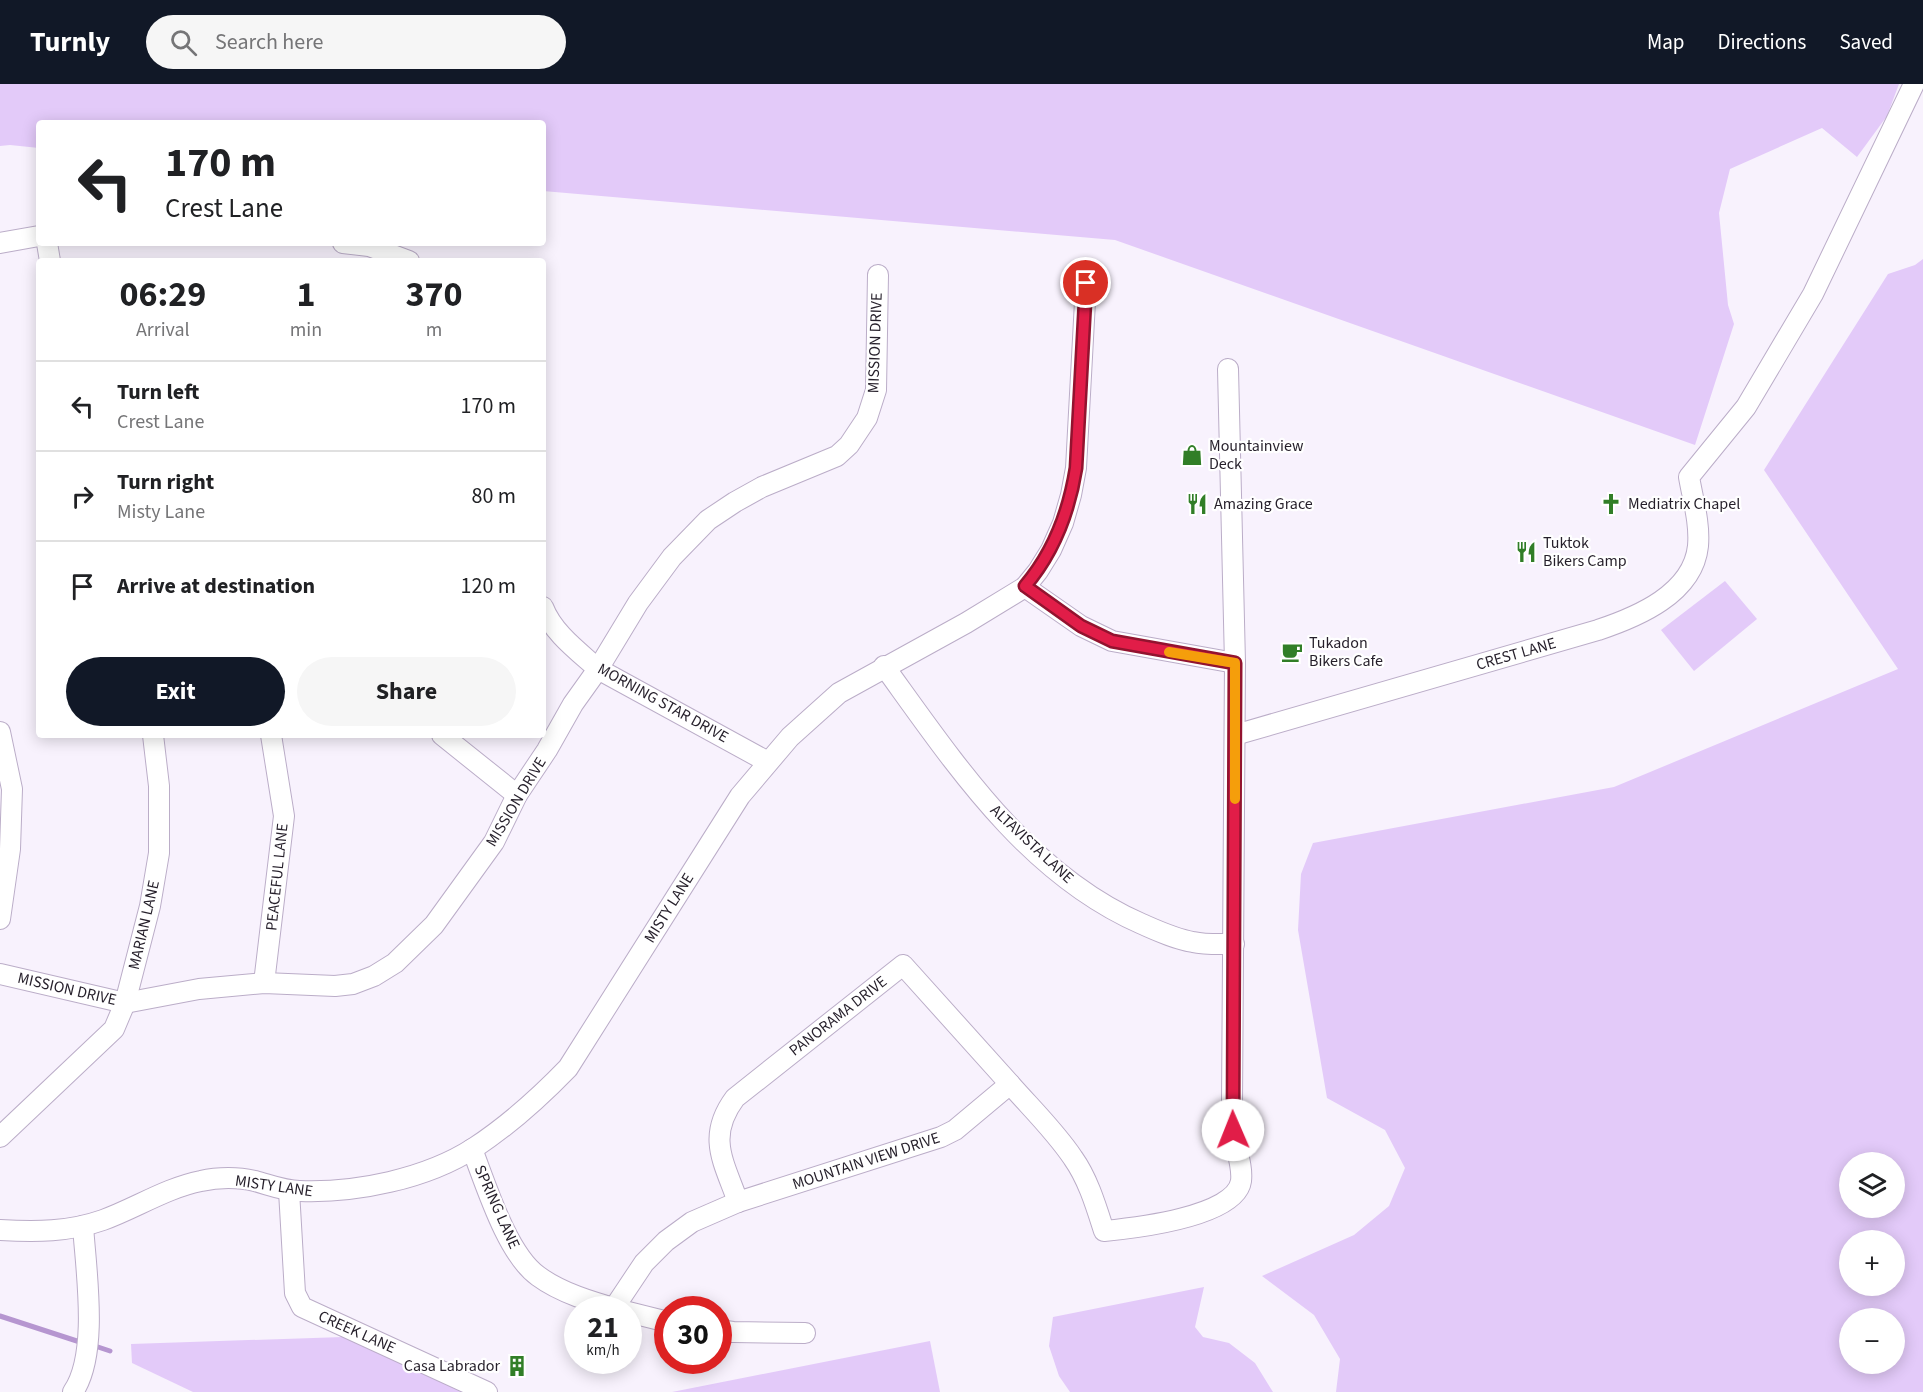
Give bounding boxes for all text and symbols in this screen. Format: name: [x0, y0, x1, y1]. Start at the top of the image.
search box: [146, 15, 566, 69]
text: Turnly: [30, 22, 110, 62]
icon: search: [167, 26, 200, 59]
text: Search here: [215, 26, 324, 58]
text: Map: [1647, 27, 1685, 57]
text: Directions: [1718, 27, 1806, 57]
text: Saved: [1839, 27, 1893, 57]
text: 170 m: [165, 133, 276, 193]
icon: left: [66, 144, 144, 222]
text: Crest Lane: [165, 189, 283, 228]
pin: [1060, 257, 1111, 308]
icon: arrive: [1069, 266, 1102, 299]
text: 06:29: [119, 269, 206, 320]
text: 1: [296, 269, 315, 320]
text: 370: [406, 269, 463, 320]
street label: MISSION DRIVE: [862, 292, 888, 394]
text: Arrival: [136, 316, 190, 344]
text: min: [290, 316, 322, 344]
text: m: [426, 316, 442, 344]
text: Turn left: [117, 376, 199, 408]
icon: left: [66, 390, 99, 423]
text: 170 m: [461, 390, 516, 422]
text: Crest Lane: [117, 408, 204, 436]
place label: Mountainview Deck: [1209, 435, 1304, 475]
shop icon: Mountainview Deck: [1180, 443, 1204, 467]
text: Turn right: [117, 466, 214, 498]
icon: right: [66, 480, 99, 513]
text: 80 m: [471, 480, 516, 512]
restaurant icon: Amazing Grace: [1185, 492, 1209, 516]
church icon: Mediatrix Chapel: [1599, 492, 1623, 516]
place label: Amazing Grace: [1214, 493, 1313, 515]
place label: Mediatrix Chapel: [1628, 493, 1740, 515]
text: Misty Lane: [117, 498, 205, 526]
place label: Tuktok Bikers Camp: [1543, 532, 1627, 572]
restaurant icon: Tuktok Bikers Camp: [1514, 540, 1538, 564]
icon: arrive: [66, 570, 99, 603]
text: Arrive at destination: [117, 570, 315, 602]
text: 120 m: [461, 570, 516, 602]
place label: Tukadon Bikers Cafe: [1309, 632, 1383, 672]
street label: CREST LANE: [1474, 632, 1558, 676]
cafe icon: Tukadon Bikers Cafe: [1280, 640, 1304, 664]
button: Exit: [66, 657, 285, 726]
button: Share: [297, 657, 516, 726]
street label: MORNING STAR DRIVE: [594, 658, 732, 748]
street label: MISSION DRIVE: [481, 753, 551, 851]
street label: ALTAVISTA LANE: [985, 800, 1079, 888]
street label: PEACEFUL LANE: [260, 822, 294, 932]
street label: MISTY LANE: [639, 869, 699, 947]
street label: MARIAN LANE: [123, 878, 165, 972]
street label: MISSION DRIVE: [15, 967, 119, 1011]
street label: PANORAMA DRIVE: [784, 971, 892, 1061]
position arrow: [1201, 1098, 1265, 1162]
street label: MOUNTAIN VIEW DRIVE: [789, 1127, 943, 1195]
map controls: [1839, 1152, 1905, 1374]
button: layers: [1839, 1152, 1905, 1218]
street label: SPRING LANE: [469, 1162, 525, 1252]
street label: MISTY LANE: [234, 1170, 314, 1202]
button: +: [1839, 1230, 1905, 1296]
speed limit sign: 30: [654, 1296, 732, 1374]
street label: CREEK LANE: [315, 1305, 399, 1359]
text: 21: [587, 1306, 619, 1349]
button: −: [1839, 1308, 1905, 1374]
text: km/h: [586, 1340, 620, 1361]
building icon: Casa Labrador: [505, 1354, 529, 1378]
place label: Casa Labrador: [404, 1355, 500, 1377]

